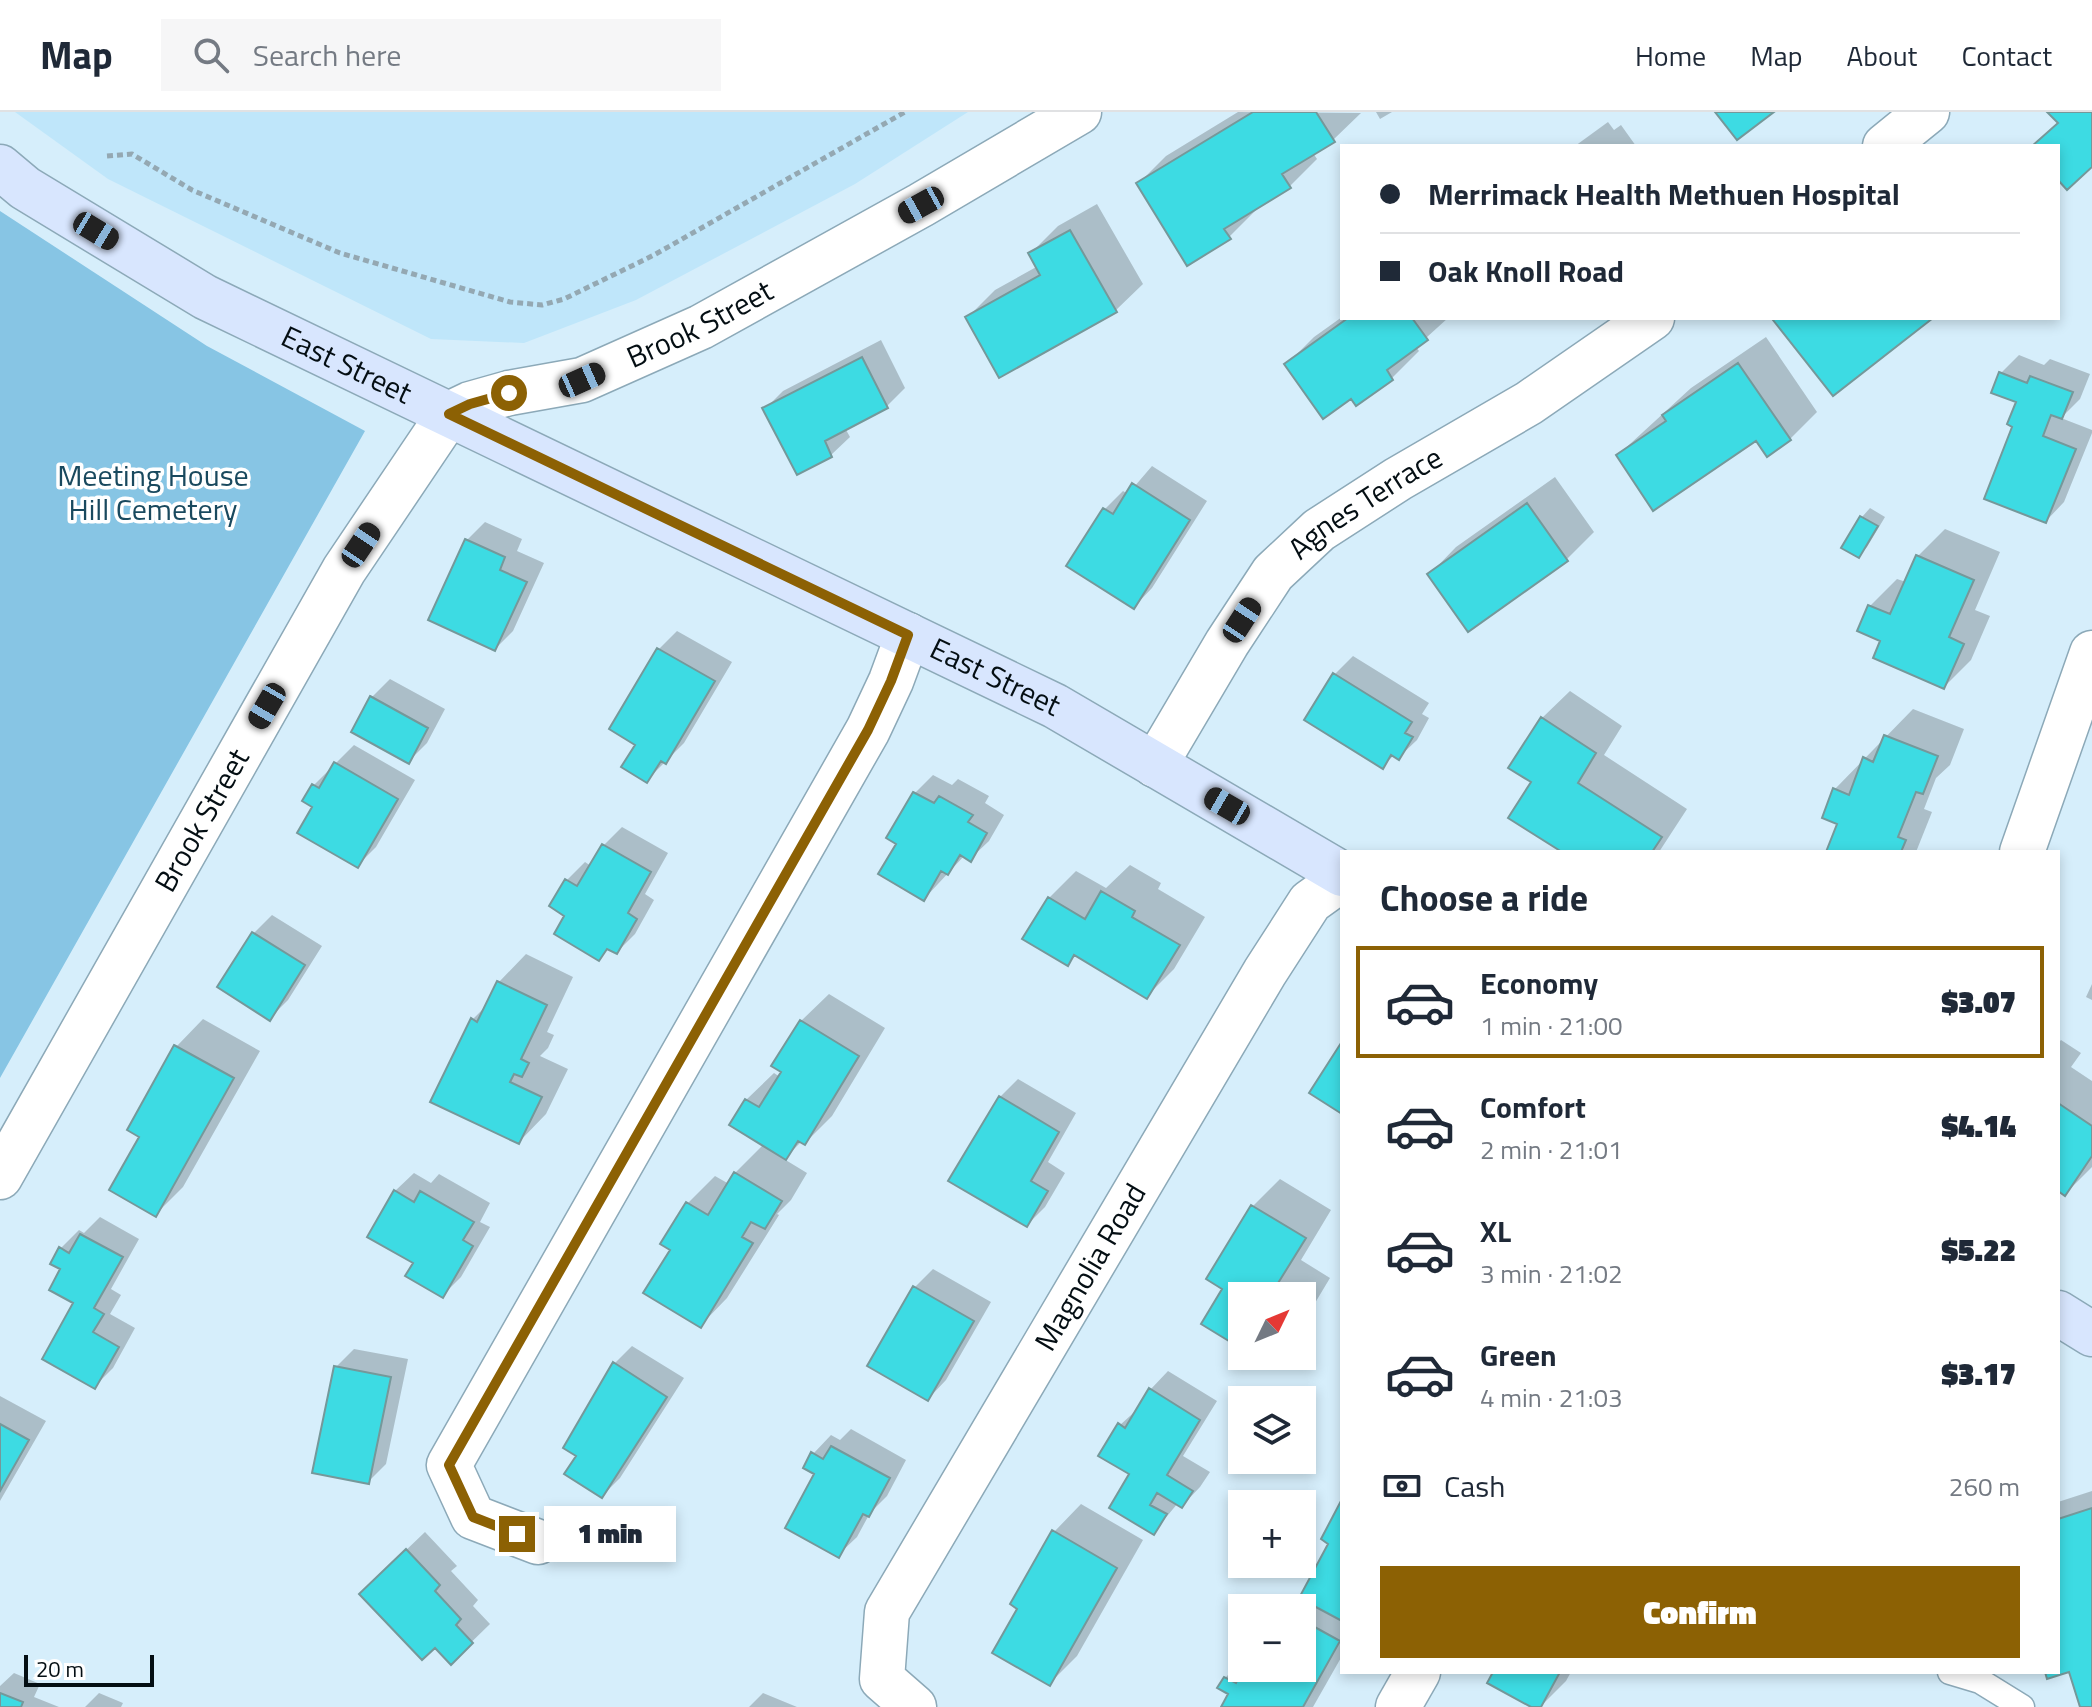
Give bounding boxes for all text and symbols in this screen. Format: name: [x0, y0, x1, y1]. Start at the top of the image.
search box: [161, 19, 721, 91]
text: Map: [40, 26, 113, 84]
text: Search here: [253, 32, 402, 78]
icon: search: [189, 33, 233, 77]
text: Home: [1635, 34, 1706, 77]
text: Map: [1750, 34, 1803, 77]
text: About: [1847, 34, 1917, 77]
text: Contact: [1961, 34, 2052, 77]
text: Merrimack Health Methuen Hospital: [1428, 171, 1900, 217]
car: [894, 183, 948, 227]
car: [69, 208, 123, 254]
text: Oak Knoll Road: [1428, 248, 1624, 294]
street label: Brook Street: [619, 267, 781, 379]
street label: East Street: [274, 313, 420, 415]
car: [555, 359, 609, 401]
route start: [491, 375, 527, 411]
street label: Agnes Terrace: [1277, 434, 1451, 570]
park label: Meeting House Hill Cemetery: [57, 452, 249, 532]
car: [338, 518, 384, 572]
car: [1219, 593, 1265, 647]
street label: East Street: [923, 625, 1069, 728]
car: [245, 679, 289, 733]
street label: Brook Street: [142, 739, 261, 900]
car: [1200, 784, 1254, 828]
text: Choose a ride: [1380, 870, 1588, 925]
text: Economy: [1480, 960, 1598, 1006]
icon: car: [1384, 966, 1456, 1038]
text: $3.07: [1942, 979, 2016, 1025]
text: 1 min · 21:00: [1480, 1006, 1623, 1045]
text: Comfort: [1480, 1084, 1586, 1130]
icon: car: [1384, 1090, 1456, 1162]
text: $4.14: [1942, 1103, 2016, 1149]
text: 2 min · 21:01: [1480, 1130, 1623, 1169]
street label: Magnolia Road: [1022, 1174, 1157, 1359]
text: XL: [1480, 1208, 1511, 1254]
icon: car: [1384, 1214, 1456, 1286]
text: $5.22: [1942, 1227, 2016, 1273]
text: 3 min · 21:02: [1480, 1254, 1623, 1293]
north arrow: [1228, 1282, 1316, 1370]
map controls: [1228, 1282, 1316, 1682]
text: Green: [1480, 1332, 1557, 1378]
icon: car: [1384, 1338, 1456, 1410]
text: $3.17: [1942, 1351, 2016, 1397]
text: 4 min · 21:03: [1480, 1378, 1623, 1417]
button: layers: [1228, 1386, 1316, 1474]
text: Cash: [1444, 1463, 1505, 1509]
icon: cash: [1380, 1464, 1424, 1508]
text: 260 m: [1949, 1467, 2020, 1506]
button: +: [1228, 1490, 1316, 1578]
callout: 1 min: [545, 1506, 677, 1562]
text: 1 min: [578, 1514, 642, 1553]
route end: [499, 1516, 535, 1552]
button: Confirm: [1380, 1566, 2020, 1658]
button: −: [1228, 1594, 1316, 1682]
scale bar: [24, 1651, 154, 1687]
text: 20 m: [36, 1652, 84, 1686]

